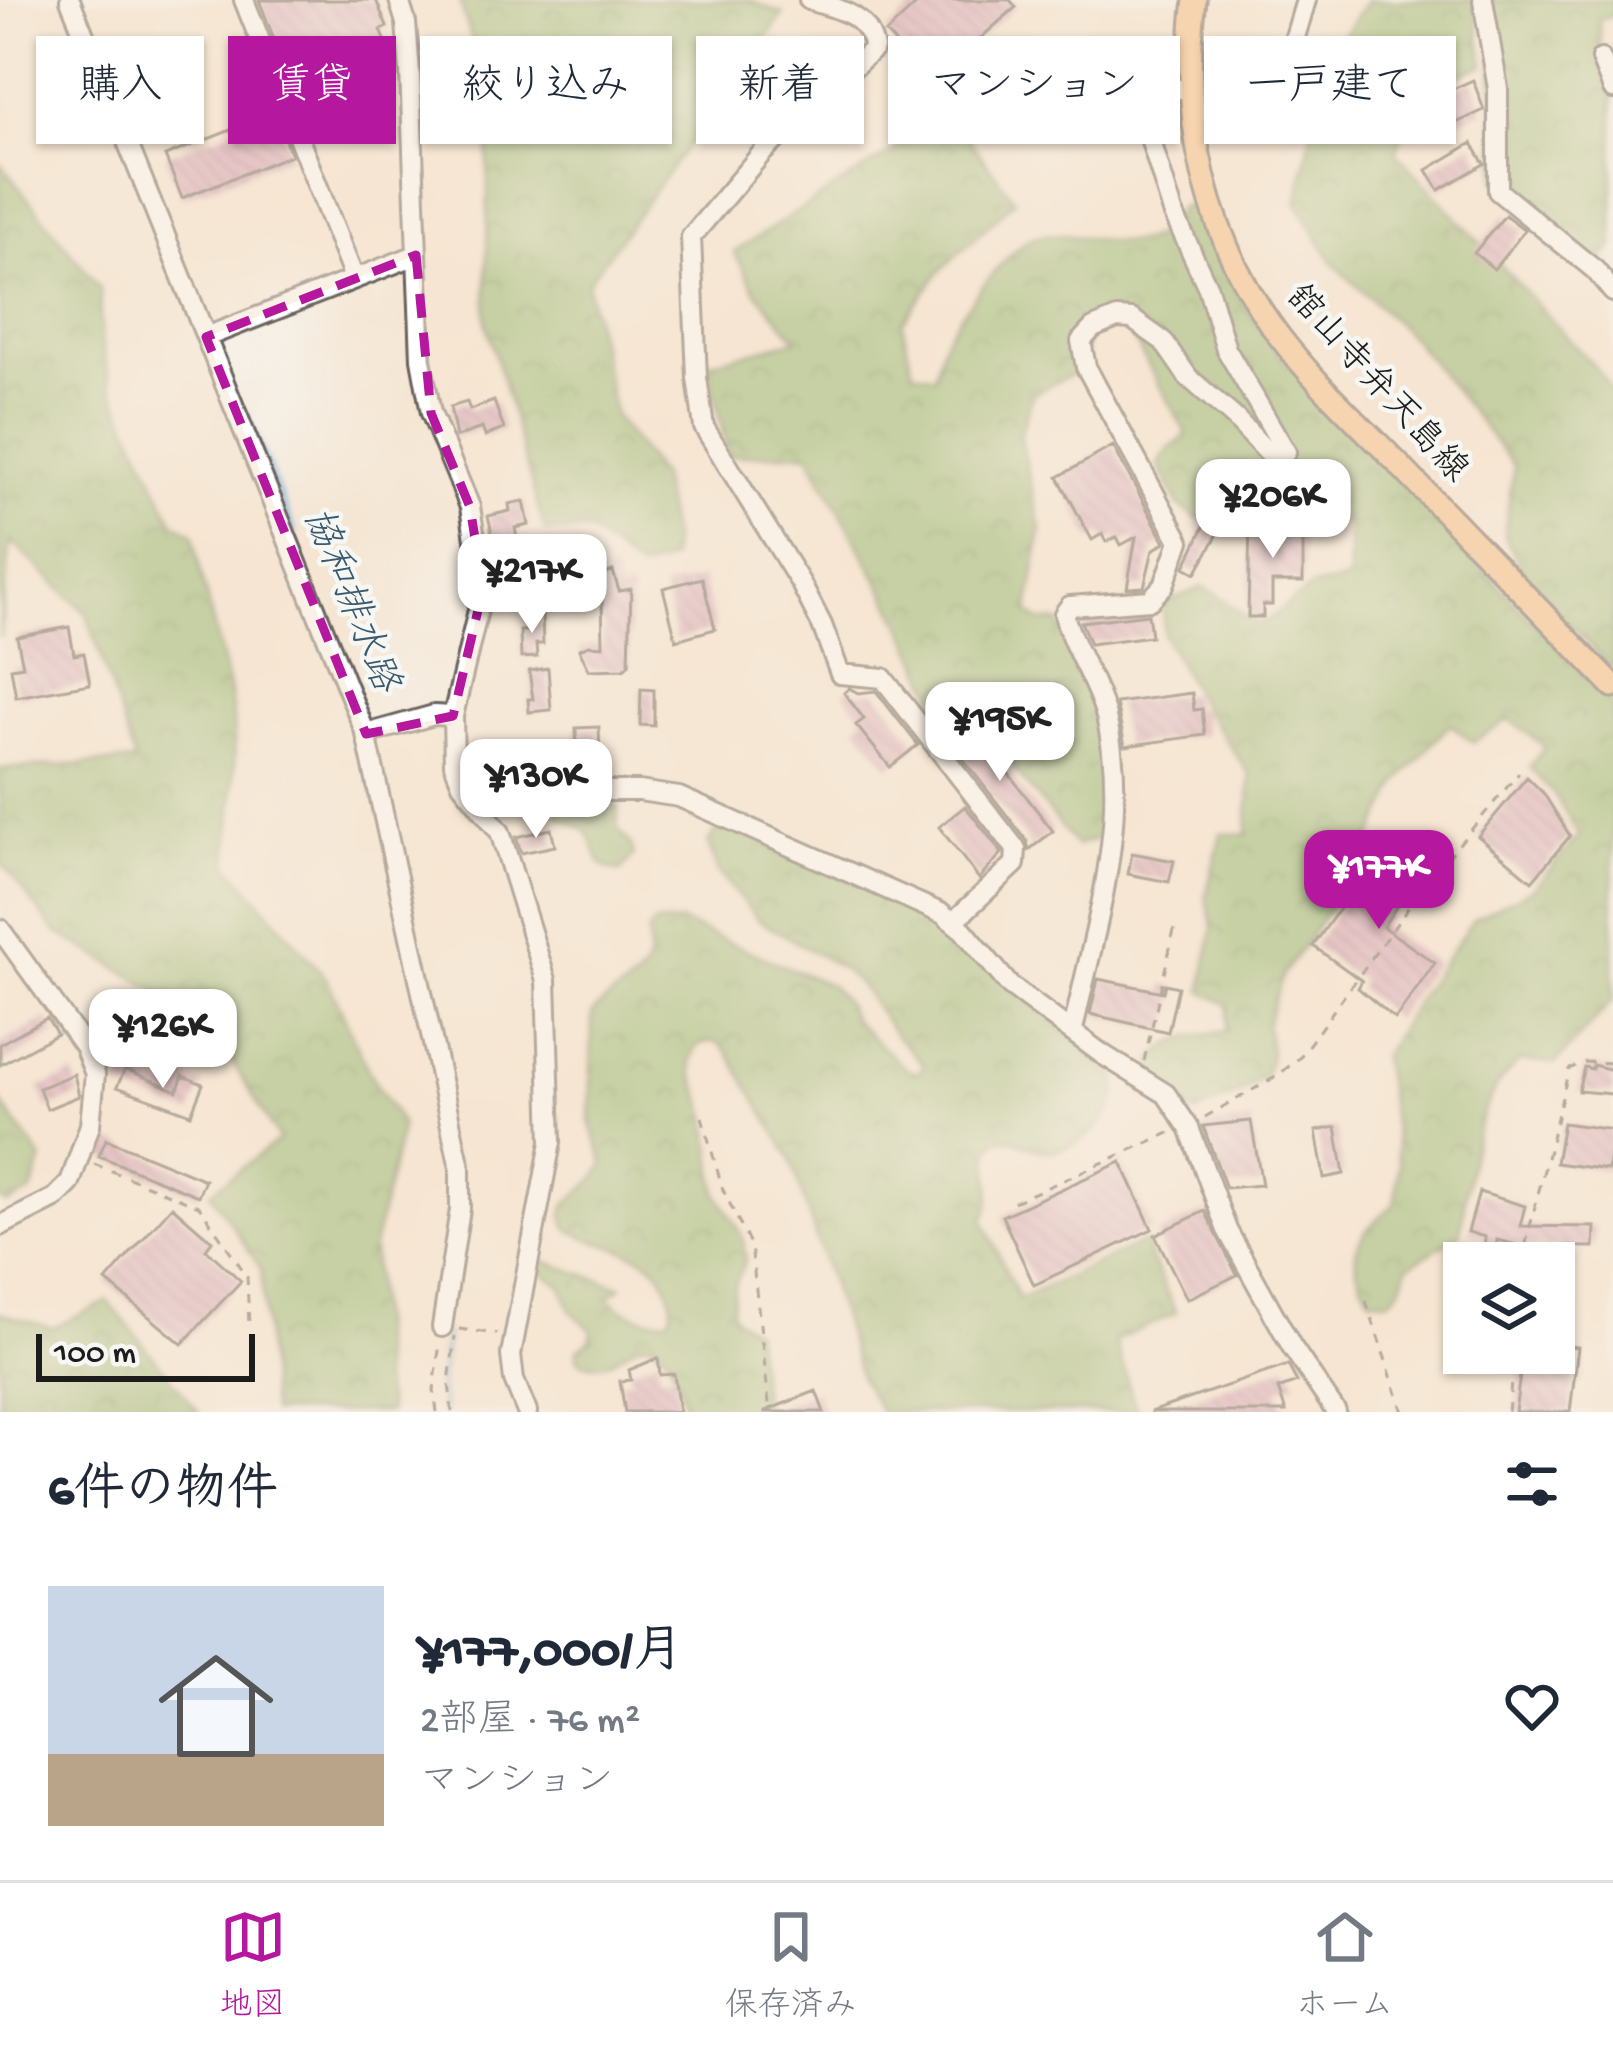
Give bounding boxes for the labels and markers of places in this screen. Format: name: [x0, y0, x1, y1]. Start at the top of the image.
pin: ¥206K: [1189, 459, 1357, 561]
pin: ¥217K: [448, 534, 616, 636]
pin: ¥195K: [916, 682, 1084, 784]
pin: ¥130K: [452, 739, 620, 841]
pin: ¥177K: [1295, 830, 1463, 932]
pin: ¥126K: [79, 989, 247, 1091]

